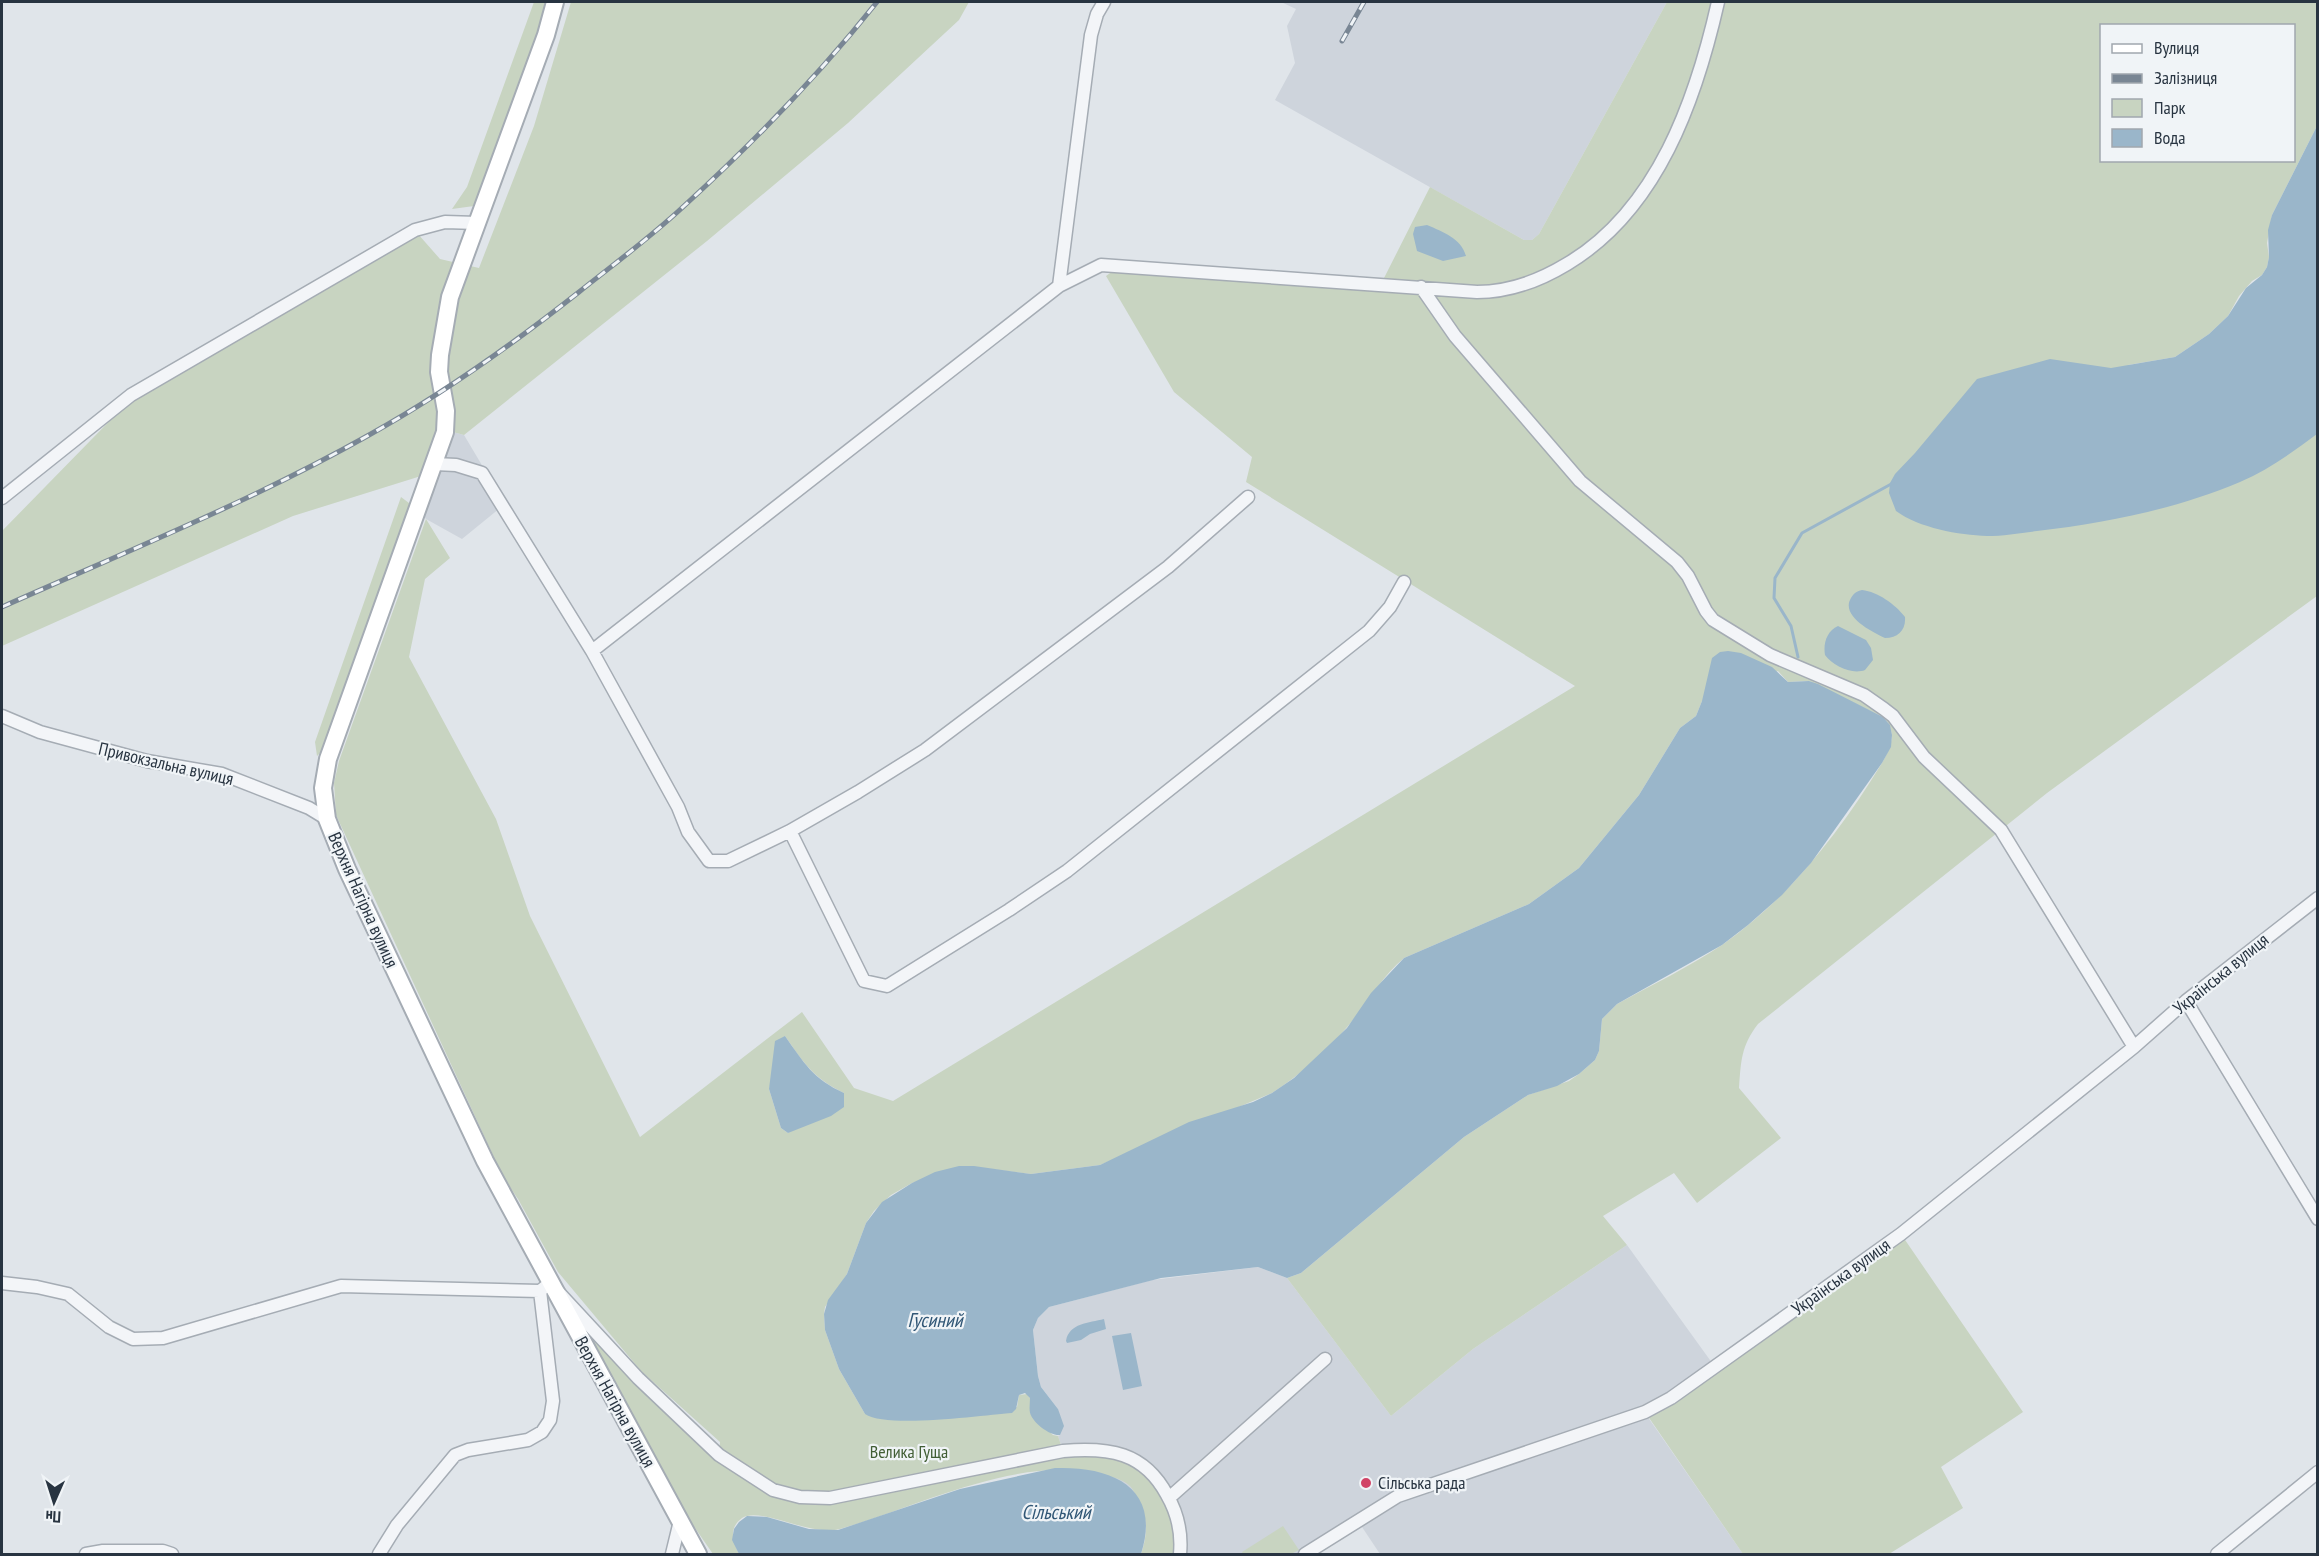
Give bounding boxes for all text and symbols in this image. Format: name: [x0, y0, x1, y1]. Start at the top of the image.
legend: [2100, 24, 2295, 162]
text: Вулиця: [2154, 36, 2199, 59]
text: Залізниця: [2154, 66, 2217, 89]
text: Парк: [2154, 96, 2185, 119]
text: Вода: [2154, 126, 2185, 149]
street label: Привокзальна вулиця: [96, 737, 236, 790]
street label: Верхня Нагірна вулиця: [323, 828, 404, 971]
street label: Українська вулиця: [2168, 928, 2273, 1019]
street label: Українська вулиця: [1787, 1233, 1895, 1320]
water label: Гусиний: [908, 1307, 965, 1333]
street label: Верхня Нагірна вулиця: [570, 1332, 661, 1471]
park label: Велика Гуща: [870, 1440, 948, 1463]
place label: Сільська рада: [1378, 1471, 1465, 1494]
north arrow: [24, 1472, 84, 1532]
marker: Сільська рада: [1359, 1476, 1373, 1490]
water label: Сільський: [1022, 1499, 1093, 1525]
text: Пн: [45, 1507, 61, 1527]

